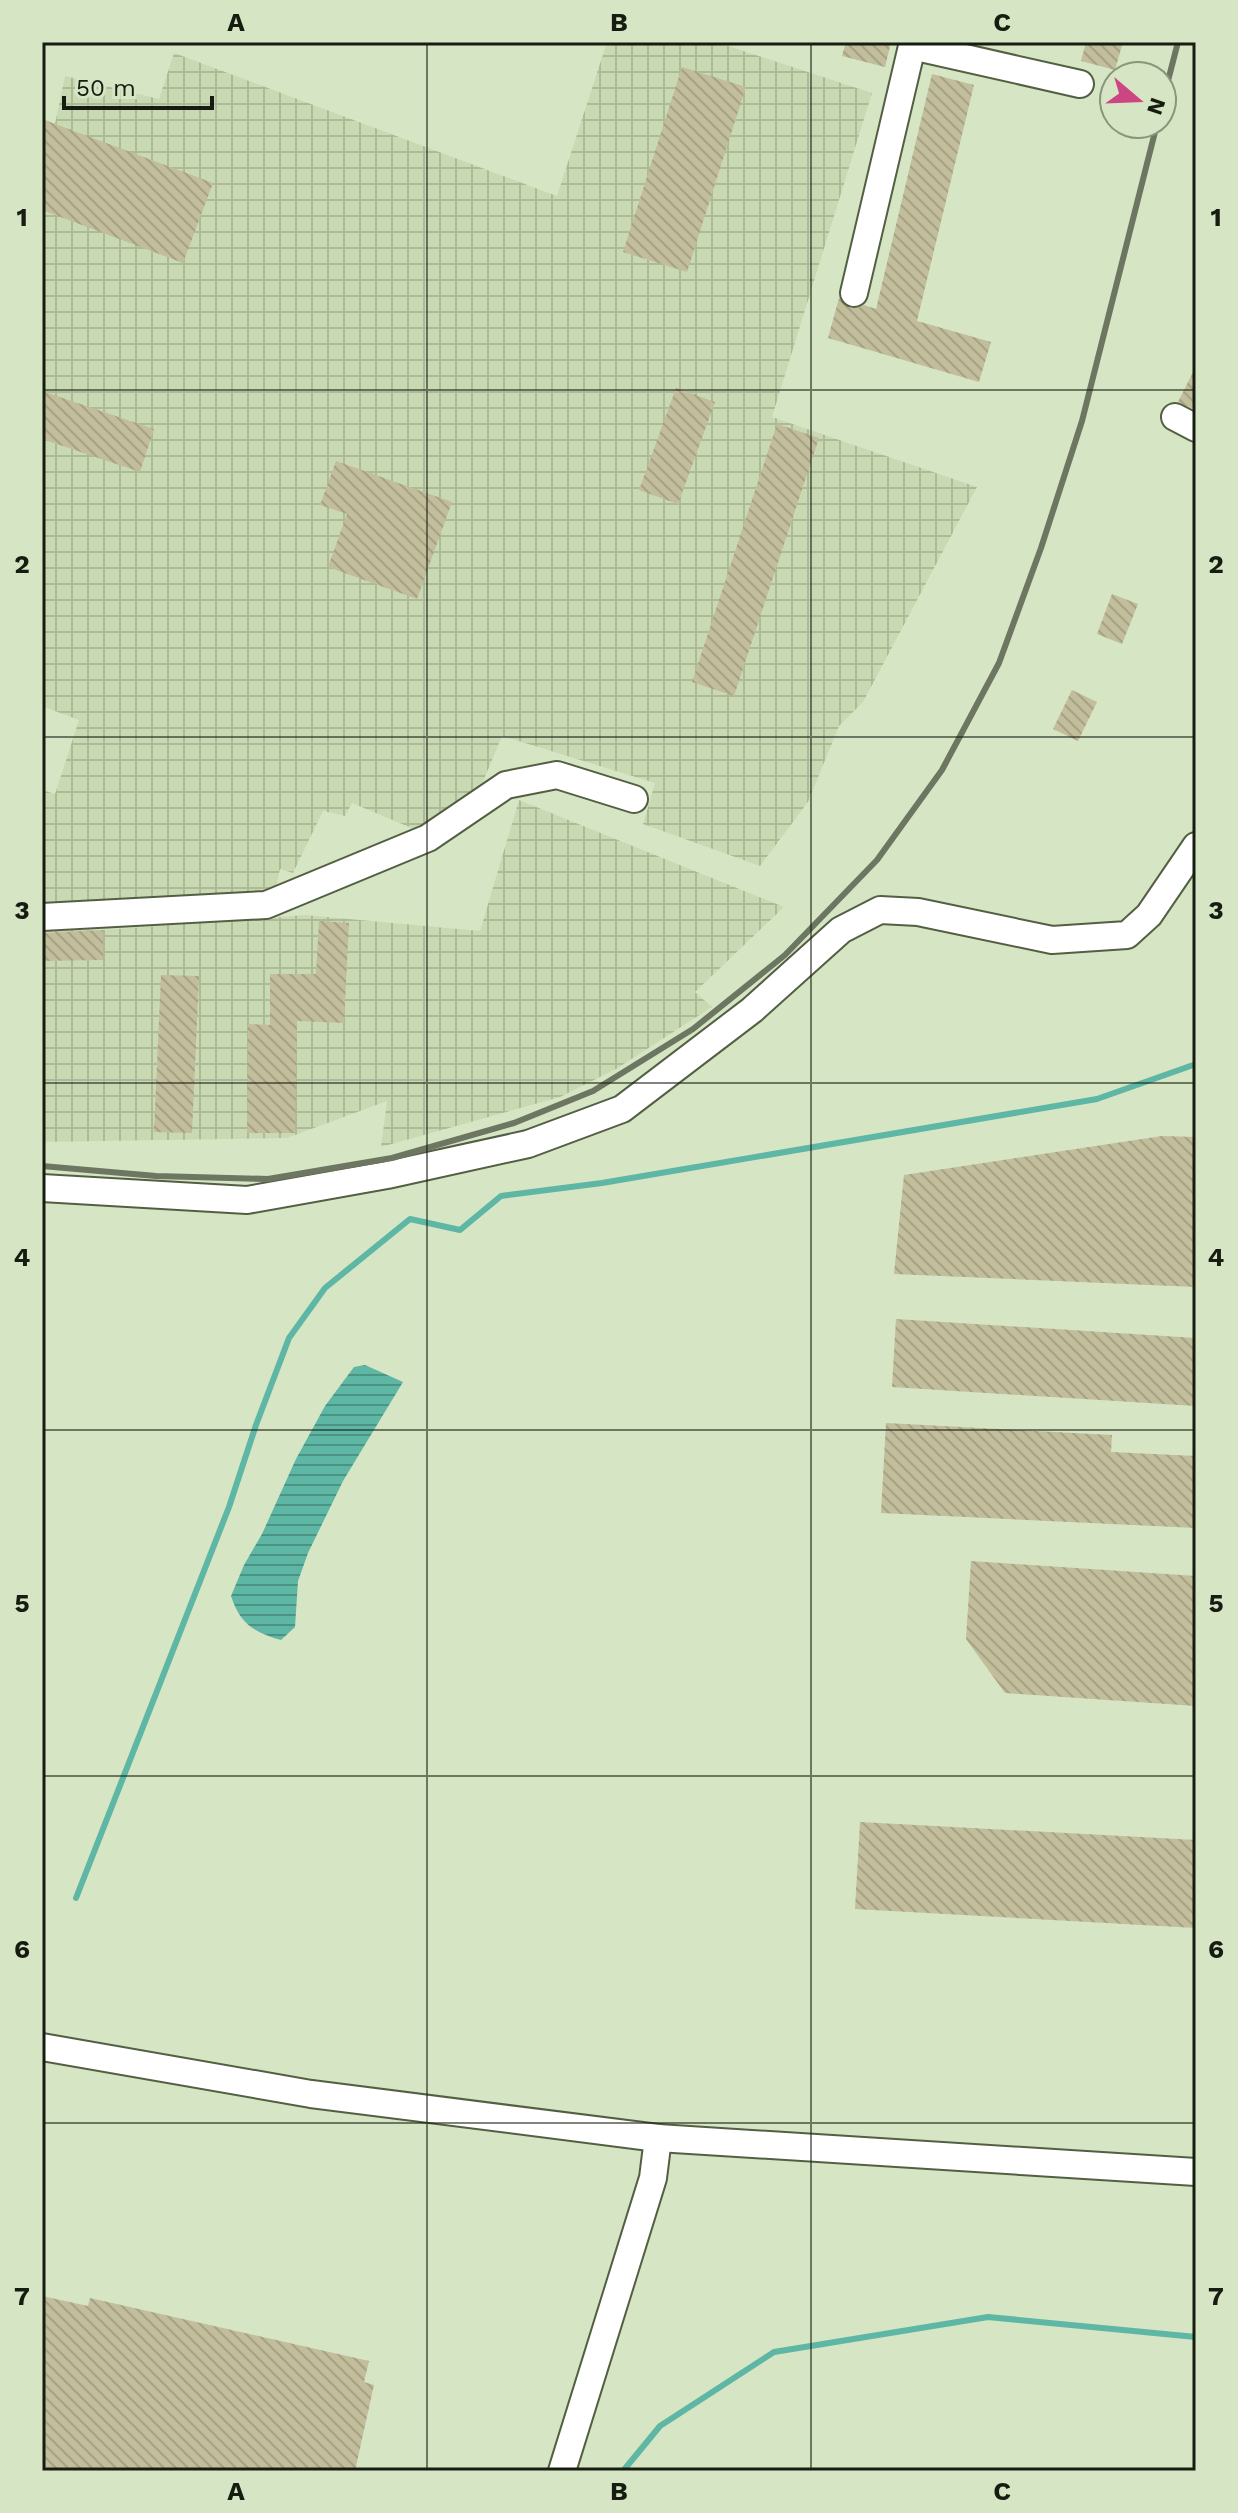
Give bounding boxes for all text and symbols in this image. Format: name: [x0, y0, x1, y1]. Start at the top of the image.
text: A: [227, 7, 245, 37]
text: B: [610, 7, 628, 37]
text: C: [993, 7, 1011, 37]
scale bar: [64, 60, 212, 110]
north arrow: [1098, 60, 1178, 140]
text: 50 m: [76, 74, 136, 102]
text: N: [1142, 95, 1171, 118]
text: 1: [16, 202, 28, 232]
text: 1: [1210, 202, 1222, 232]
text: 2: [14, 549, 30, 579]
text: 2: [1208, 549, 1224, 579]
text: 3: [14, 895, 30, 925]
text: 3: [1208, 895, 1224, 925]
text: 4: [14, 1242, 31, 1272]
text: 4: [1208, 1242, 1225, 1272]
text: 5: [14, 1588, 30, 1618]
text: 5: [1208, 1588, 1224, 1618]
text: 6: [14, 1934, 30, 1964]
text: 6: [1208, 1934, 1224, 1964]
text: 7: [14, 2281, 30, 2311]
text: 7: [1208, 2281, 1224, 2311]
text: A: [227, 2476, 245, 2506]
text: B: [610, 2476, 628, 2506]
text: C: [993, 2476, 1011, 2506]

